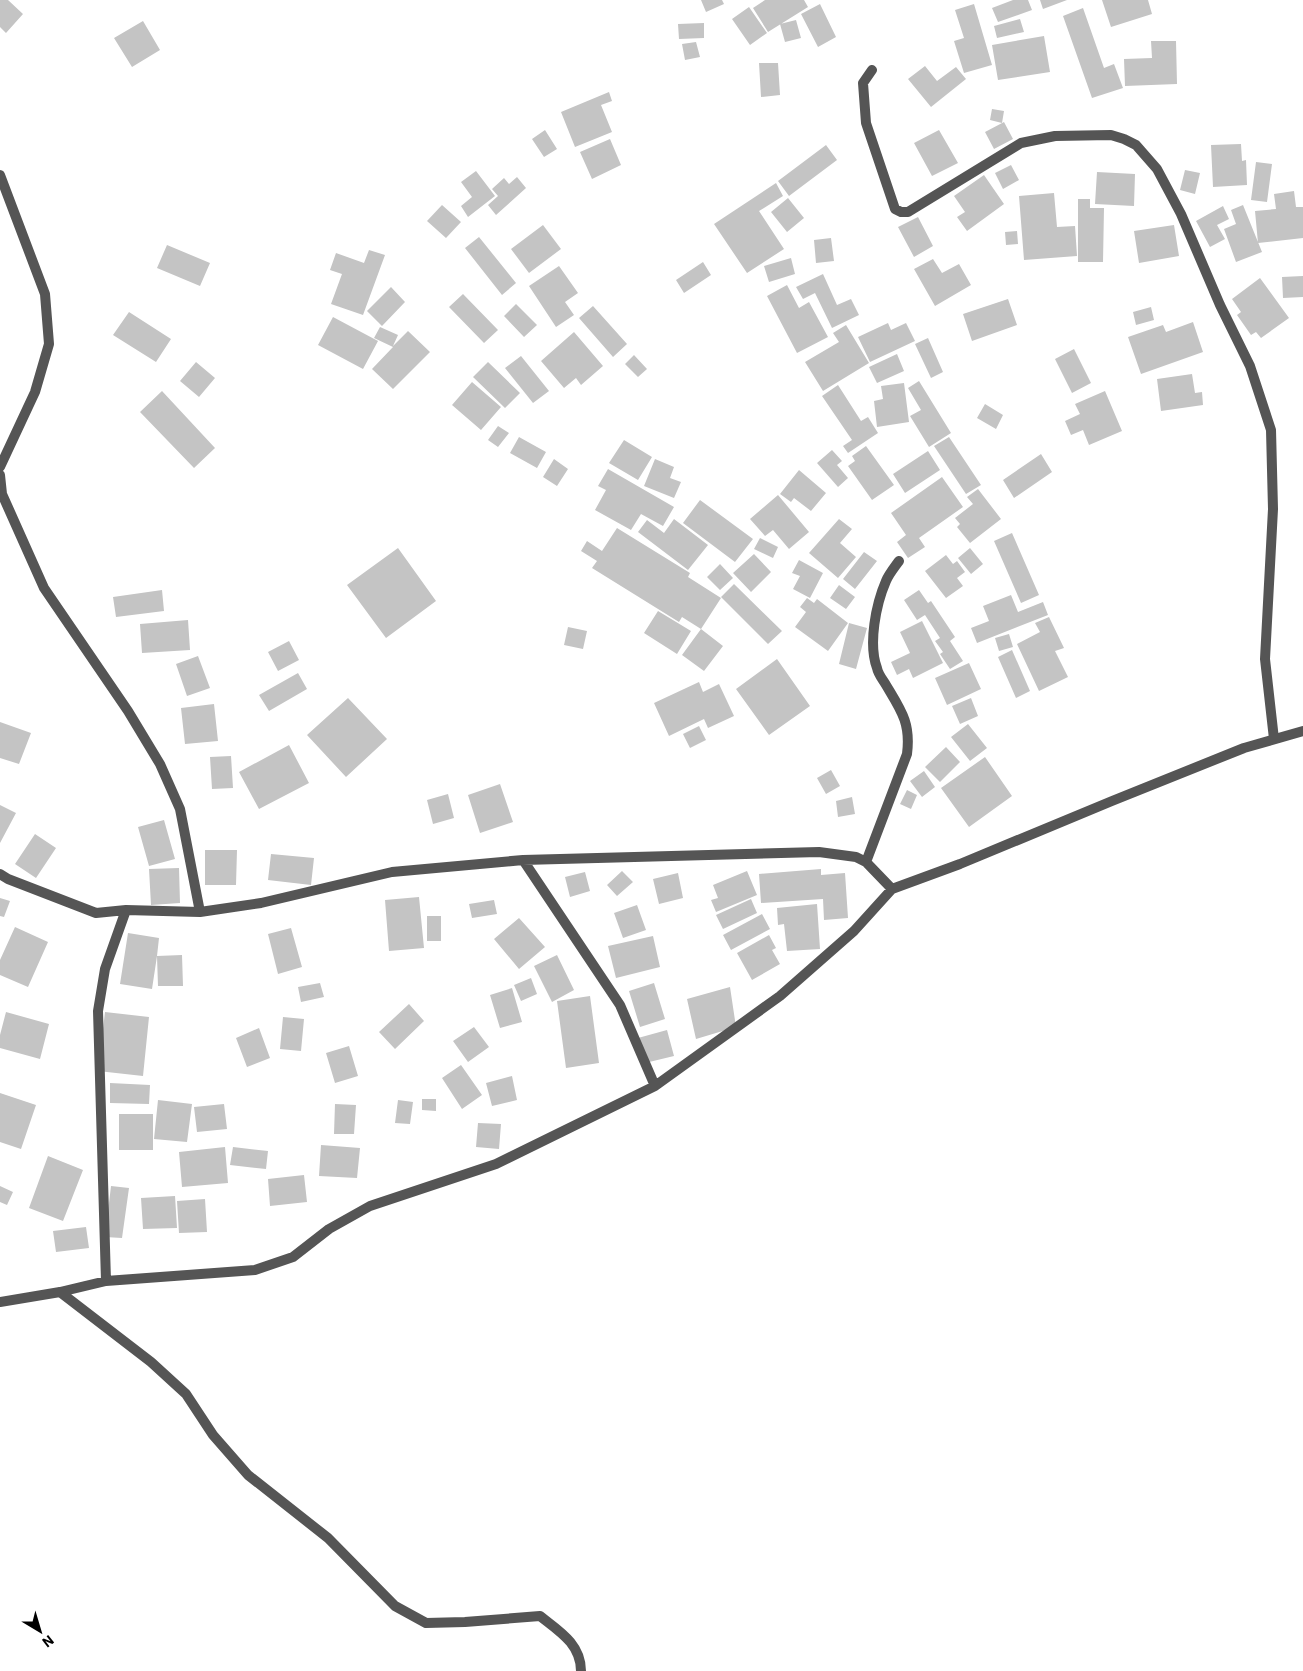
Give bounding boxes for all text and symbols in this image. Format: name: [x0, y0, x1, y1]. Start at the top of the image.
north arrow: [15, 1606, 65, 1656]
text: N: [38, 1631, 58, 1651]

